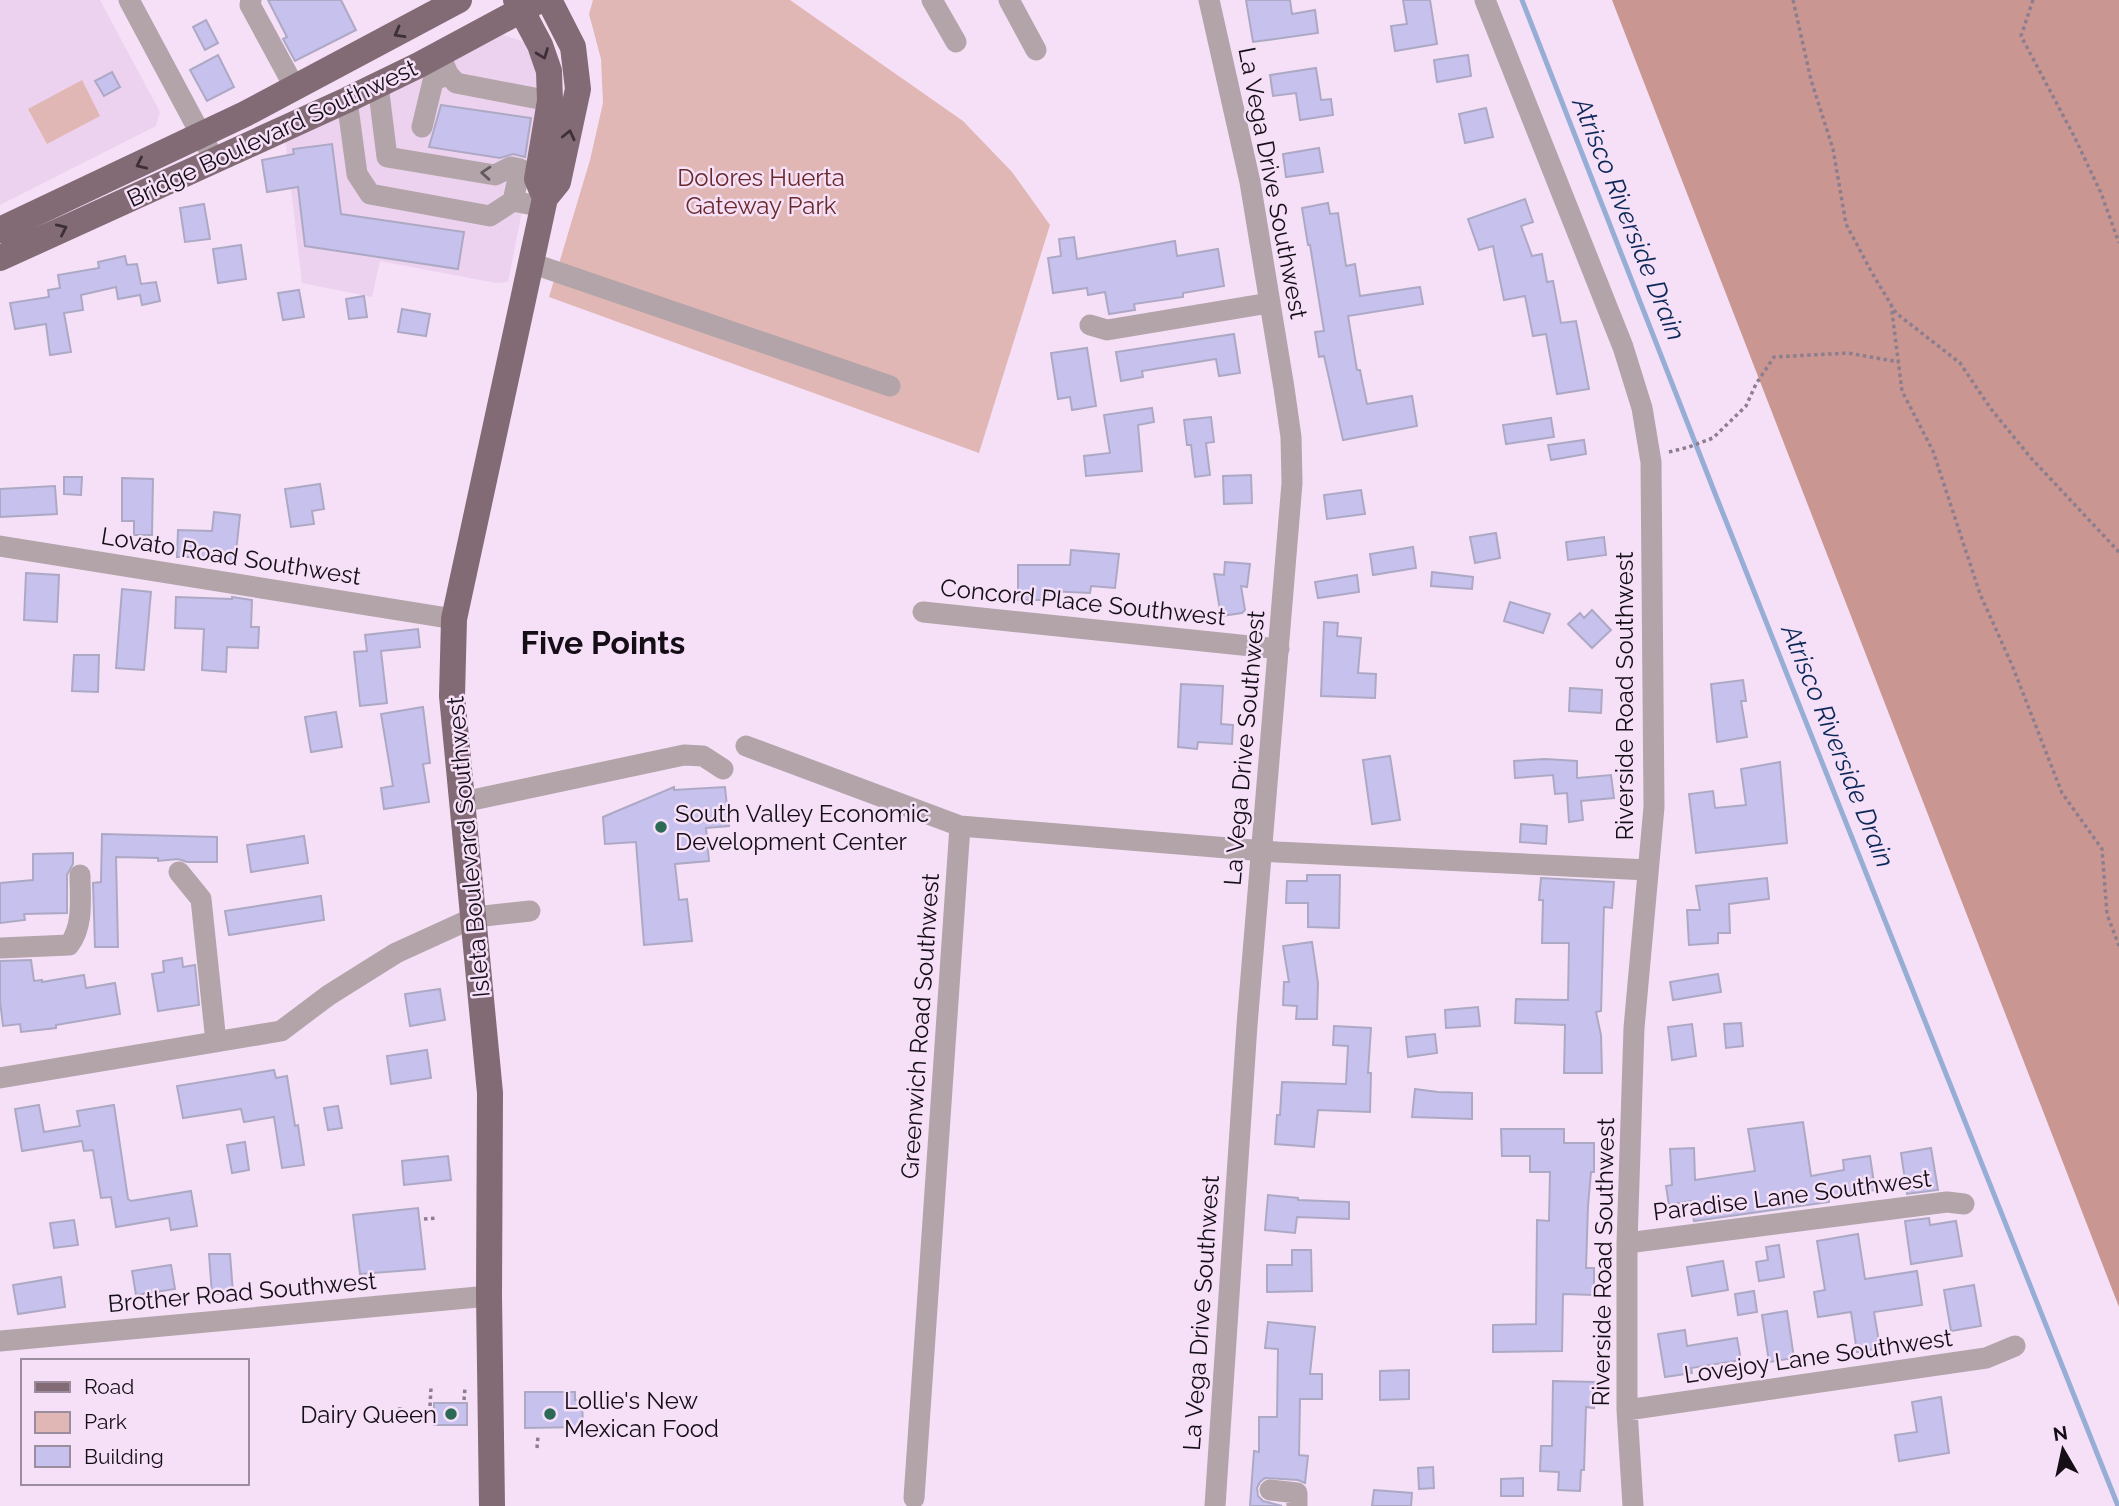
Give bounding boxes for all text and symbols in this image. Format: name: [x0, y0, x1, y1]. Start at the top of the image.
one-way arrow: [394, 25, 406, 38]
street label: La Vega Drive Southwest: [1232, 45, 1314, 321]
one-way arrow: [534, 47, 548, 59]
street label: Bridge Boulevard Southwest: [122, 53, 422, 213]
water label: Atrisco Riverside Drain: [1566, 91, 1691, 345]
one-way arrow: [561, 129, 575, 141]
one-way arrow: [136, 156, 148, 170]
park label: Dolores Huerta Gateway Park: [677, 163, 845, 220]
one-way arrow: [481, 165, 492, 180]
one-way arrow: [55, 223, 67, 237]
street label: Lovato Road Southwest: [99, 521, 363, 591]
street label: Riverside Road Southwest: [1610, 552, 1639, 840]
street label: Concord Place Southwest: [939, 573, 1227, 631]
street label: La Vega Drive Southwest: [1218, 609, 1270, 887]
water label: Atrisco Riverside Drain: [1775, 618, 1900, 872]
district label: Five Points: [521, 624, 685, 661]
street label: Isleta Boulevard Southwest: [440, 695, 496, 999]
place label: South Valley Economic Development Center: [675, 799, 929, 856]
marker: South Valley Economic Development Center: [653, 819, 669, 835]
street label: Greenwich Road Southwest: [895, 872, 945, 1180]
street label: Riverside Road Southwest: [1586, 1117, 1620, 1407]
street label: Paradise Lane Southwest: [1651, 1164, 1933, 1226]
street label: La Vega Drive Southwest: [1177, 1174, 1225, 1452]
street label: Brother Road Southwest: [106, 1266, 378, 1318]
street label: Lovejoy Lane Southwest: [1682, 1323, 1954, 1389]
legend: [21, 1359, 248, 1485]
text: Road: [84, 1374, 134, 1399]
place label: Lollie's New Mexican Food: [564, 1386, 719, 1443]
place label: Dairy Queen: [300, 1400, 437, 1429]
marker: Dairy Queen: [443, 1406, 459, 1422]
marker: Lollie's New Mexican Food: [542, 1406, 558, 1422]
text: Park: [84, 1409, 127, 1434]
north arrow: [2028, 1415, 2098, 1485]
text: N: [2051, 1421, 2069, 1445]
text: Building: [84, 1444, 164, 1469]

